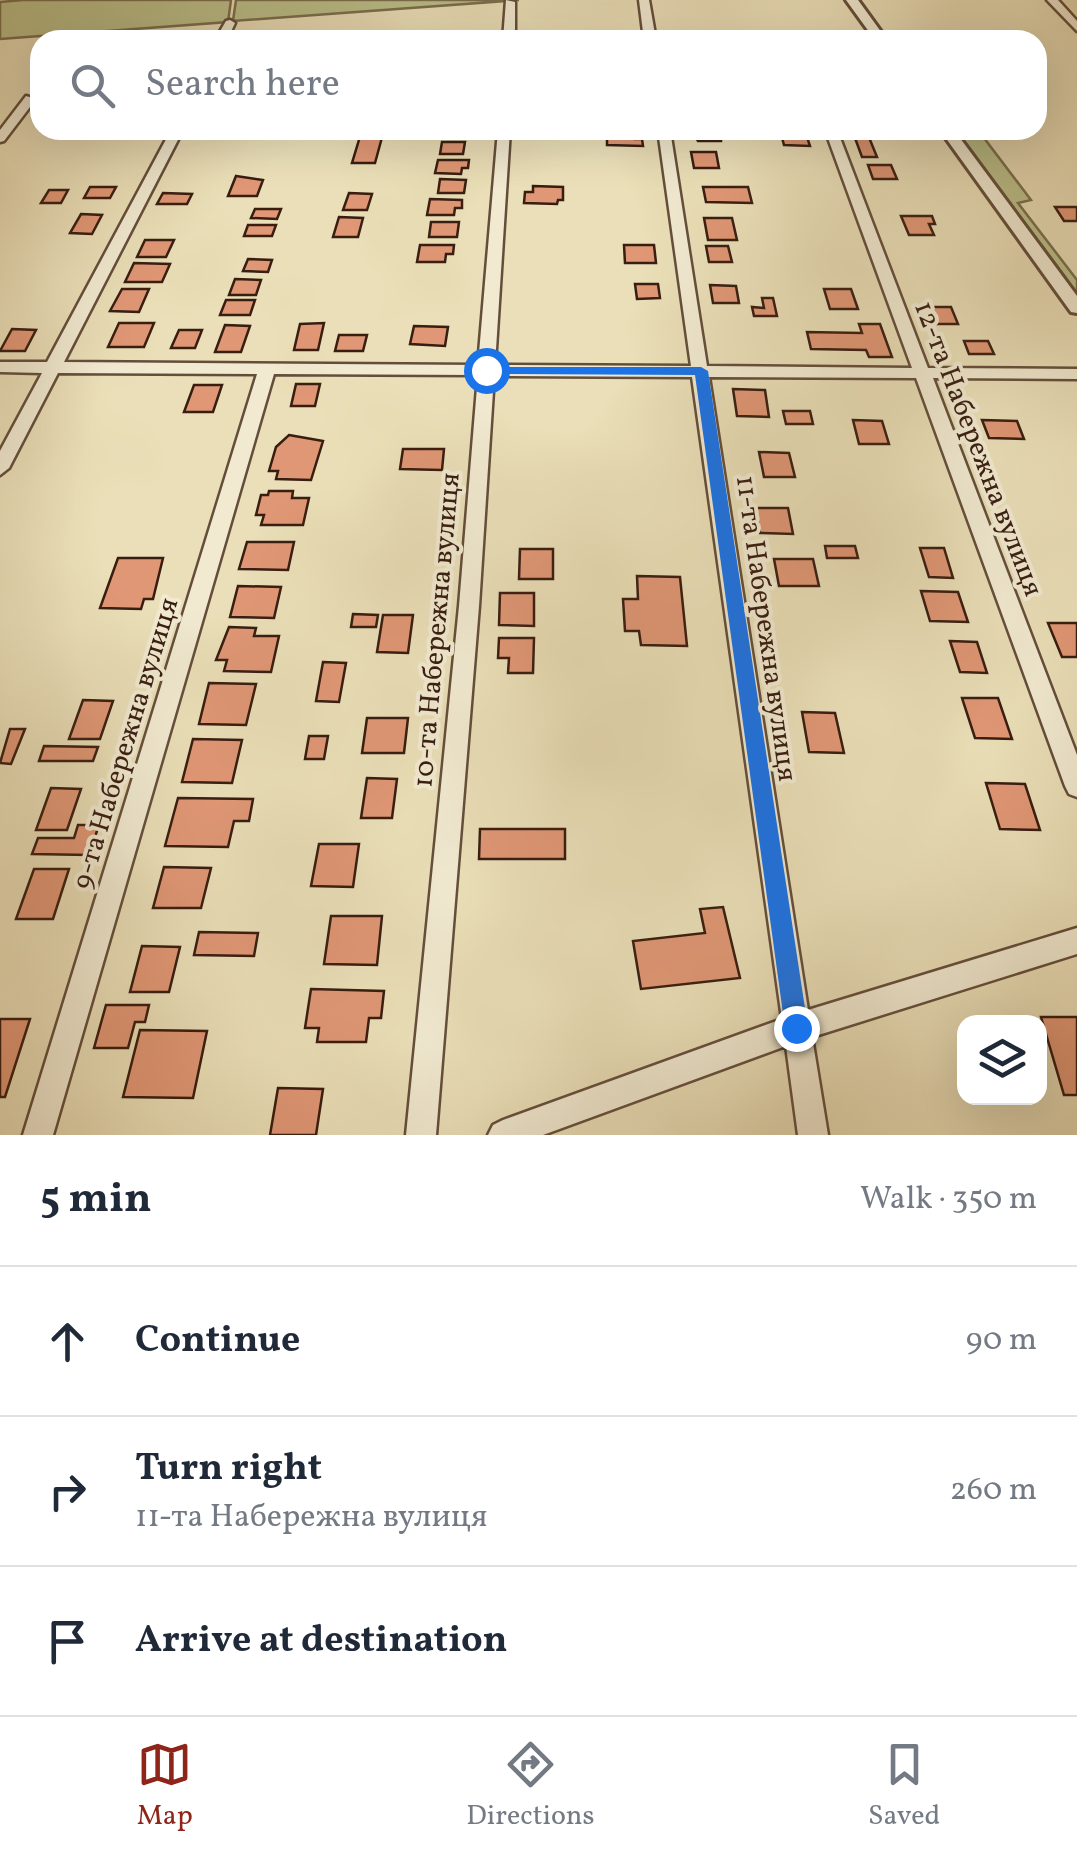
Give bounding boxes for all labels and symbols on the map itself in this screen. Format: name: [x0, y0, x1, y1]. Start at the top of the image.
street label: 12-та Набережна вулиця: [903, 296, 1052, 602]
route start: [464, 348, 510, 394]
street label: 10-та Набережна вулиця: [404, 471, 471, 789]
street label: 11-та Набережна вулиця: [725, 473, 806, 784]
street label: 9-та Набережна вулиця: [63, 593, 189, 894]
route end: [774, 1006, 820, 1052]

